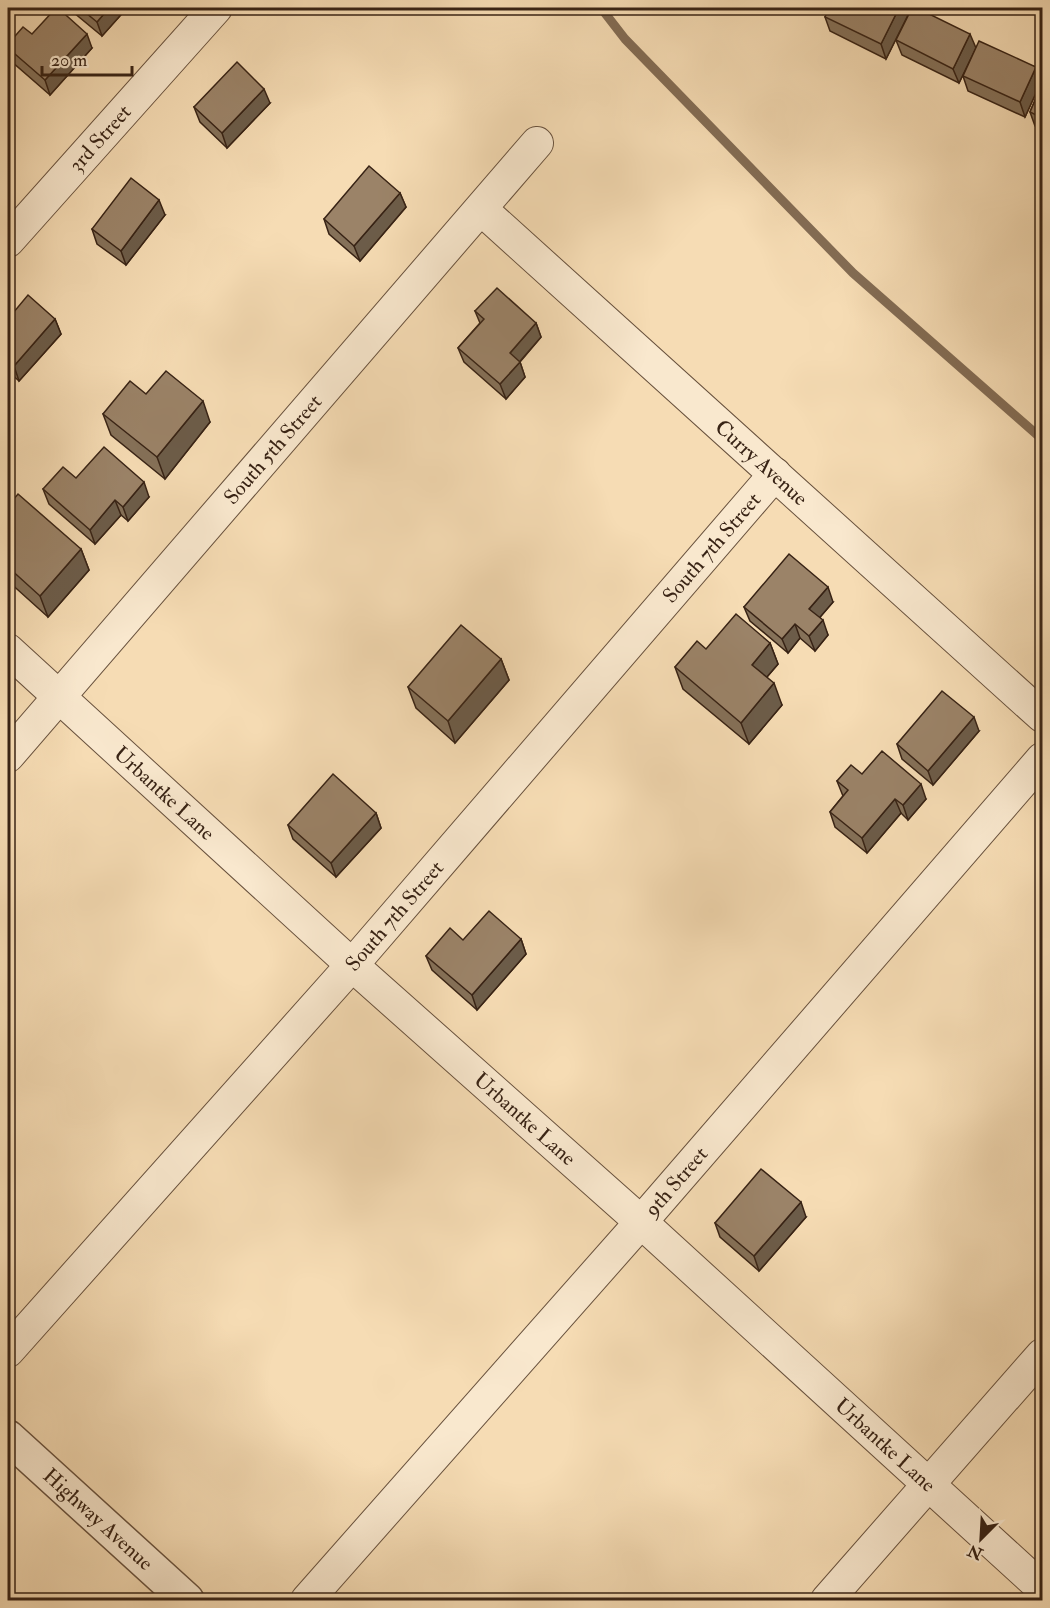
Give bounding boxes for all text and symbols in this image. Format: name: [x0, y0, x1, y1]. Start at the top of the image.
scale bar: [42, 39, 132, 77]
text: 20 m: [51, 49, 87, 72]
street label: 3rd Street: [63, 99, 137, 178]
street label: South 5th Street: [218, 389, 328, 510]
street label: Curry Avenue: [709, 414, 813, 512]
street label: South 7th Street: [657, 487, 767, 609]
street label: Urbantke Lane: [108, 740, 220, 847]
street label: South 7th Street: [340, 855, 450, 977]
street label: Urbantke Lane: [468, 1067, 582, 1172]
street label: 9th Street: [638, 1141, 714, 1224]
street label: Urbantke Lane: [829, 1392, 941, 1499]
street label: Highway Avenue: [37, 1462, 159, 1577]
north arrow: [951, 1509, 1011, 1569]
text: N: [964, 1539, 987, 1564]

